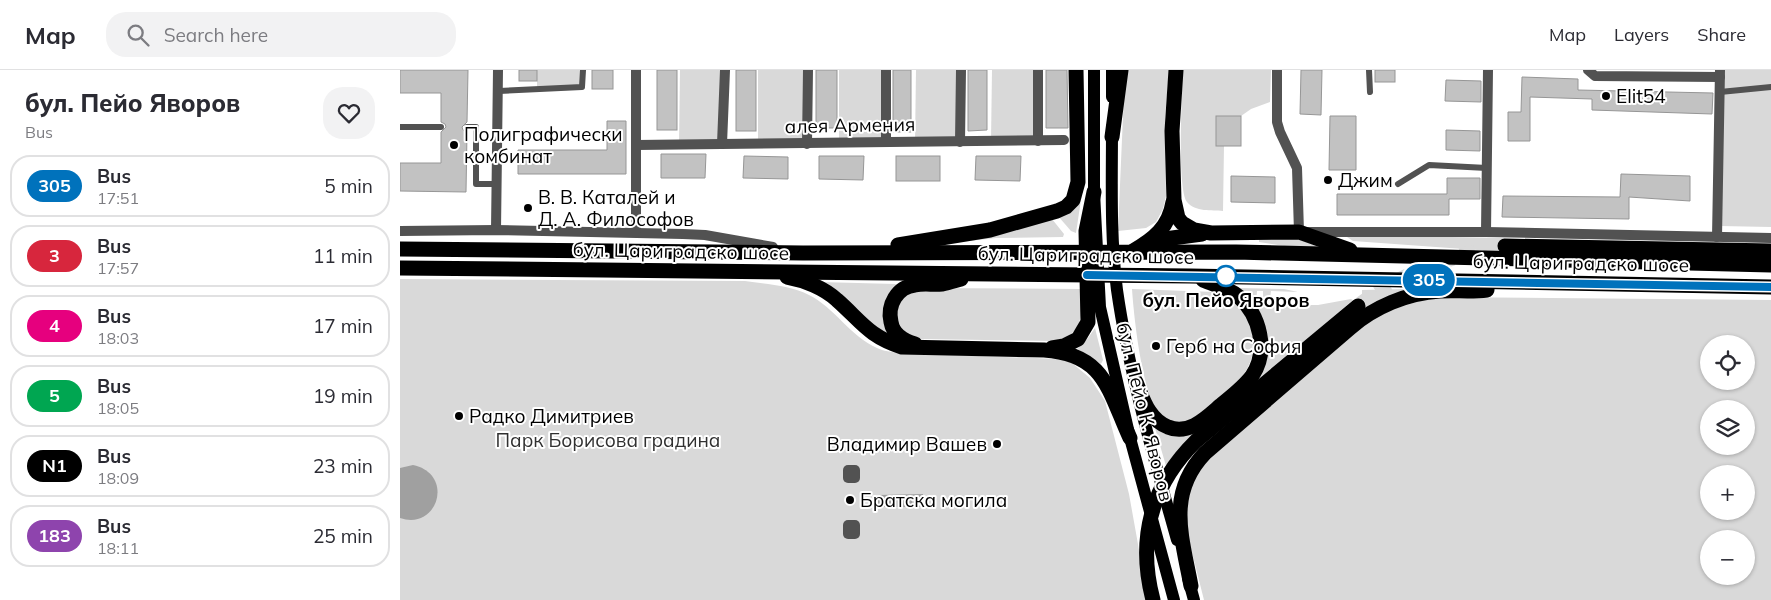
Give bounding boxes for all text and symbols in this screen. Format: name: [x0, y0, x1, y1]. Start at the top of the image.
search box: [106, 12, 456, 57]
text: Map: [25, 20, 76, 50]
icon: search: [124, 21, 152, 49]
text: Search here: [164, 23, 268, 47]
text: Map: [1549, 23, 1586, 46]
text: Layers: [1614, 23, 1669, 46]
text: Share: [1697, 23, 1746, 46]
place label: Elit54: [1616, 84, 1666, 108]
button: heart: [323, 87, 375, 139]
text: бул. Пейо Яворов: [25, 88, 240, 118]
marker: Elit54: [1600, 90, 1612, 102]
street label: алея Армения: [784, 112, 916, 138]
text: Bus: [25, 122, 53, 142]
place label: Полиграфически комбинат: [464, 122, 623, 168]
marker: Полиграфически комбинат: [448, 139, 460, 151]
text: Bus: [97, 164, 131, 188]
place label: Джим: [1338, 168, 1393, 192]
text: 305: [38, 174, 71, 197]
text: 5 min: [324, 174, 373, 198]
marker: Джим: [1322, 174, 1334, 186]
place label: В. В. Каталей и Д. А. Философов: [538, 185, 694, 231]
text: 17:51: [97, 188, 139, 208]
marker: В. В. Каталей и Д. А. Философов: [522, 202, 534, 214]
text: Bus: [97, 234, 131, 258]
street label: бул. Цариградско шосе: [573, 237, 789, 265]
street label: бул. Цариградско шосе: [978, 241, 1194, 269]
text: 3: [49, 244, 60, 267]
text: 11 min: [313, 244, 373, 268]
street label: бул. Цариградско шосе: [1473, 249, 1689, 277]
text: 17:57: [97, 258, 139, 278]
line badge: 305: [1400, 264, 1458, 296]
marker: бул. Пейо Яворов: [1215, 265, 1237, 287]
text: 305: [1413, 268, 1445, 291]
place label: бул. Пейо Яворов: [1142, 288, 1310, 312]
text: Bus: [97, 304, 131, 328]
text: 4: [49, 314, 60, 337]
text: 17 min: [313, 314, 373, 338]
street label: бул. Пейо К. Яворов: [1111, 320, 1179, 504]
text: 18:03: [97, 328, 139, 348]
place label: Герб на София: [1166, 334, 1301, 358]
map controls: [1700, 335, 1755, 585]
button: locate: [1700, 335, 1755, 390]
marker: Герб на София: [1150, 340, 1162, 352]
text: Bus: [97, 374, 131, 398]
text: 5: [49, 384, 60, 407]
text: 19 min: [313, 384, 373, 408]
text: 18:05: [97, 398, 139, 418]
button: layers: [1700, 400, 1755, 455]
place label: Радко Димитриев: [469, 404, 634, 428]
marker: Радко Димитриев: [453, 410, 465, 422]
park label: Парк Борисова градина: [496, 428, 720, 452]
place label: Владимир Вашев: [827, 432, 987, 456]
marker: Владимир Вашев: [991, 438, 1003, 450]
text: Bus: [97, 444, 131, 468]
text: N1: [42, 454, 67, 477]
text: 23 min: [313, 454, 373, 478]
button: +: [1700, 465, 1755, 520]
text: 18:09: [97, 468, 139, 488]
place label: Братска могила: [860, 488, 1007, 512]
marker: Братска могила: [844, 494, 856, 506]
text: Bus: [97, 514, 131, 538]
text: 183: [38, 524, 71, 547]
text: 25 min: [313, 524, 373, 548]
button: −: [1700, 530, 1755, 585]
text: 18:11: [97, 538, 139, 558]

